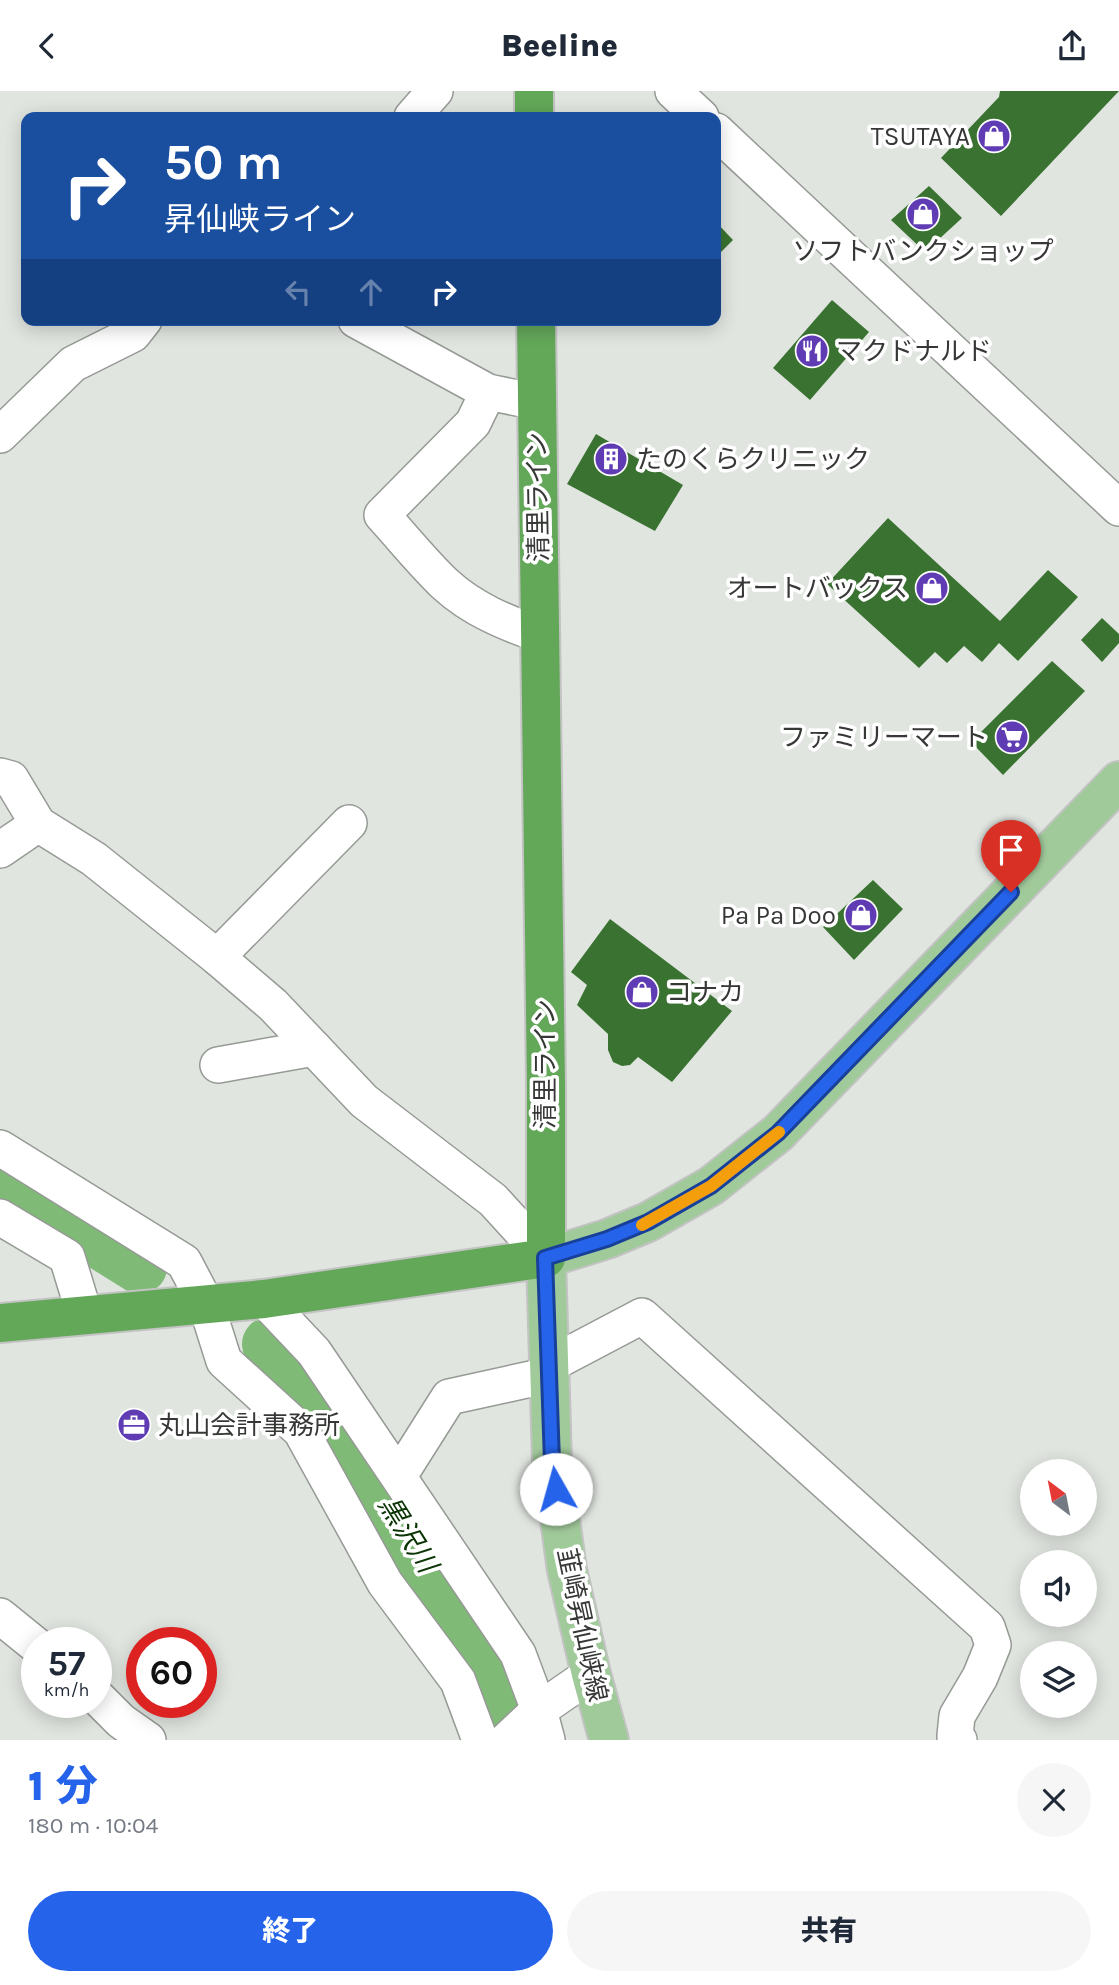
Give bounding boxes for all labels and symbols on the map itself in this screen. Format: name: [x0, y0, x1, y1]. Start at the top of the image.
shop icon: TSUTAYA: [975, 117, 1013, 155]
place label: TSUTAYA: [871, 121, 970, 152]
shop icon: ソフトバンクショップ: [904, 195, 942, 233]
place label: ソフトバンクショップ: [792, 236, 1054, 267]
restaurant icon: マクドナルド: [793, 332, 831, 370]
place label: マクドナルド: [836, 336, 992, 367]
street label: 清里ライン: [521, 432, 555, 562]
building icon: たのくらクリニック: [592, 440, 630, 478]
place label: たのくらクリニック: [636, 444, 870, 475]
shop icon: オートバックス: [913, 569, 951, 607]
place label: オートバックス: [727, 573, 908, 604]
supermarket icon: ファミリーマート: [993, 718, 1031, 756]
place label: ファミリーマート: [780, 722, 988, 753]
pin: [981, 820, 1041, 892]
shop icon: Pa Pa Doo: [842, 896, 880, 934]
place label: Pa Pa Doo: [721, 900, 836, 931]
shop icon: コナカ: [623, 973, 661, 1011]
place label: コナカ: [666, 977, 744, 1008]
street label: 清里ライン: [530, 999, 561, 1129]
office icon: 丸山会計事務所: [115, 1406, 153, 1444]
place label: 丸山会計事務所: [158, 1410, 340, 1441]
position arrow: [519, 1452, 593, 1526]
north arrow: [1020, 1459, 1097, 1537]
water label: 黒沢川: [372, 1490, 446, 1581]
street label: 韮崎昇仙峡線: [551, 1545, 613, 1705]
speed limit sign: 60: [126, 1627, 217, 1718]

